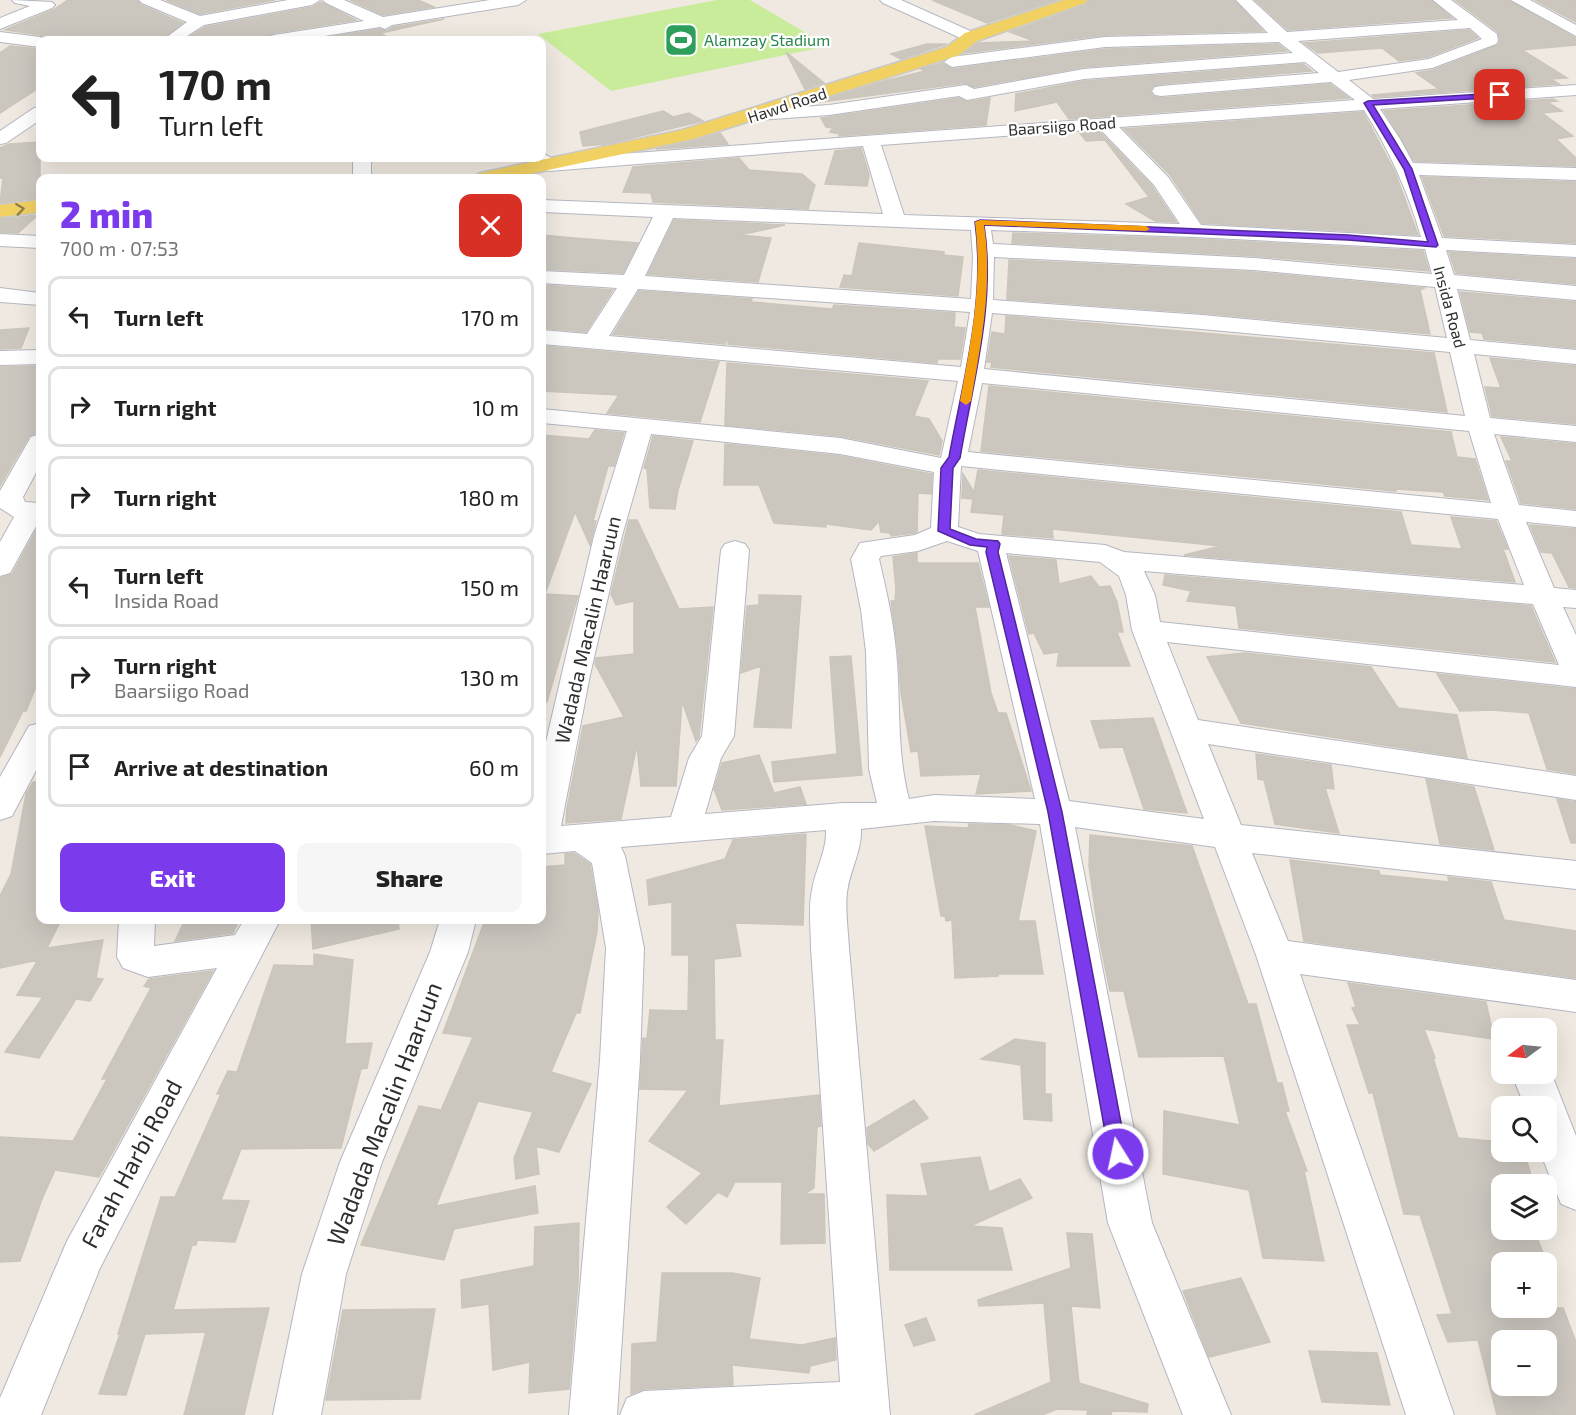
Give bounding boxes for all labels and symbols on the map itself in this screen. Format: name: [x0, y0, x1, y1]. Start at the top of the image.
sports icon: Alamzay Stadium: [663, 22, 699, 58]
place label: Alamzay Stadium: [704, 30, 830, 49]
pin: [1474, 69, 1525, 120]
street label: Hawd Road: [745, 83, 829, 126]
street label: Baarsiigo Road: [1007, 112, 1117, 139]
one-way arrow: [16, 203, 25, 215]
street label: Insida Road: [1430, 264, 1471, 350]
street label: Wadada Macalin Haaruun: [549, 514, 625, 746]
street label: Wadada Macalin Haaruun: [320, 978, 447, 1249]
north arrow: [1491, 1018, 1557, 1084]
street label: Farah Harbi Road: [74, 1074, 187, 1253]
position arrow: [1086, 1122, 1150, 1186]

